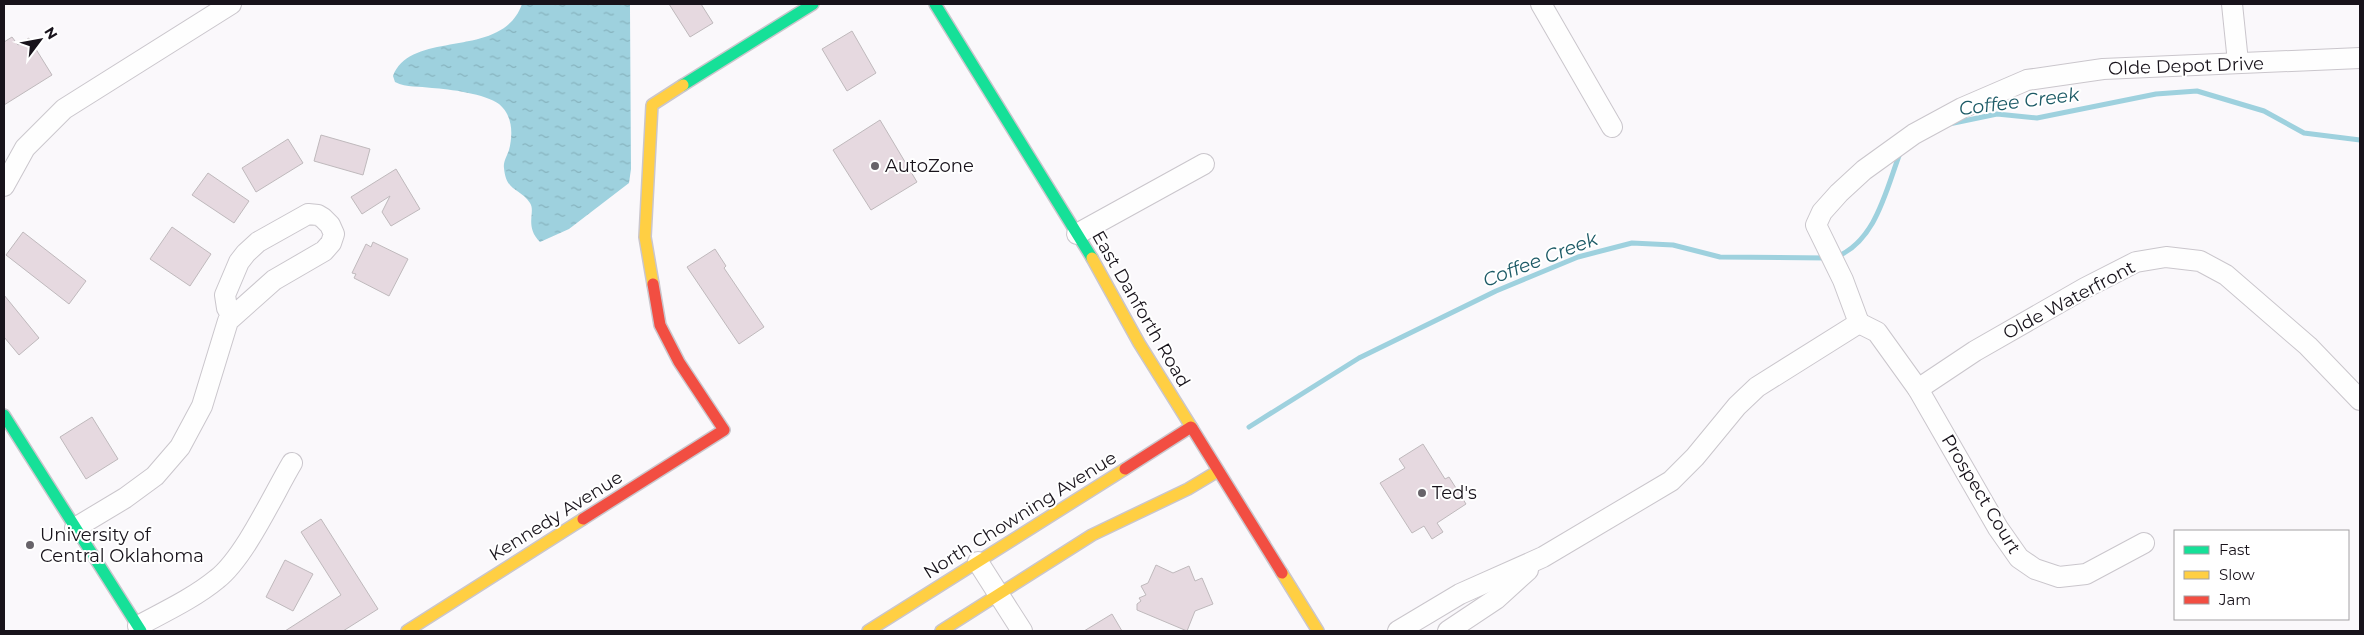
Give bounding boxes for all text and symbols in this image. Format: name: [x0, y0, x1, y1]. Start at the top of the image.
north arrow: [15, 15, 65, 65]
text: N: [40, 24, 62, 43]
street label: Olde Depot Drive: [2108, 52, 2265, 80]
water label: Coffee Creek: [1958, 83, 2081, 120]
place label: AutoZone: [885, 155, 974, 177]
marker: AutoZone: [869, 160, 881, 172]
street label: East Danforth Road: [1087, 227, 1195, 391]
water label: Coffee Creek: [1480, 227, 1601, 292]
street label: Olde Waterfront: [1999, 256, 2139, 344]
street label: Prospect Court: [1937, 430, 2025, 558]
street label: North Chowning Avenue: [919, 446, 1121, 584]
street label: Kennedy Avenue: [485, 466, 627, 566]
place label: Ted's: [1432, 482, 1477, 504]
marker: Ted's: [1416, 487, 1428, 499]
place label: University of Central Oklahoma: [40, 524, 204, 567]
legend: [2174, 530, 2349, 620]
marker: University of Central Oklahoma: [24, 539, 36, 551]
text: Fast: [2219, 540, 2250, 559]
text: Slow: [2219, 565, 2255, 584]
text: Jam: [2218, 590, 2251, 609]

